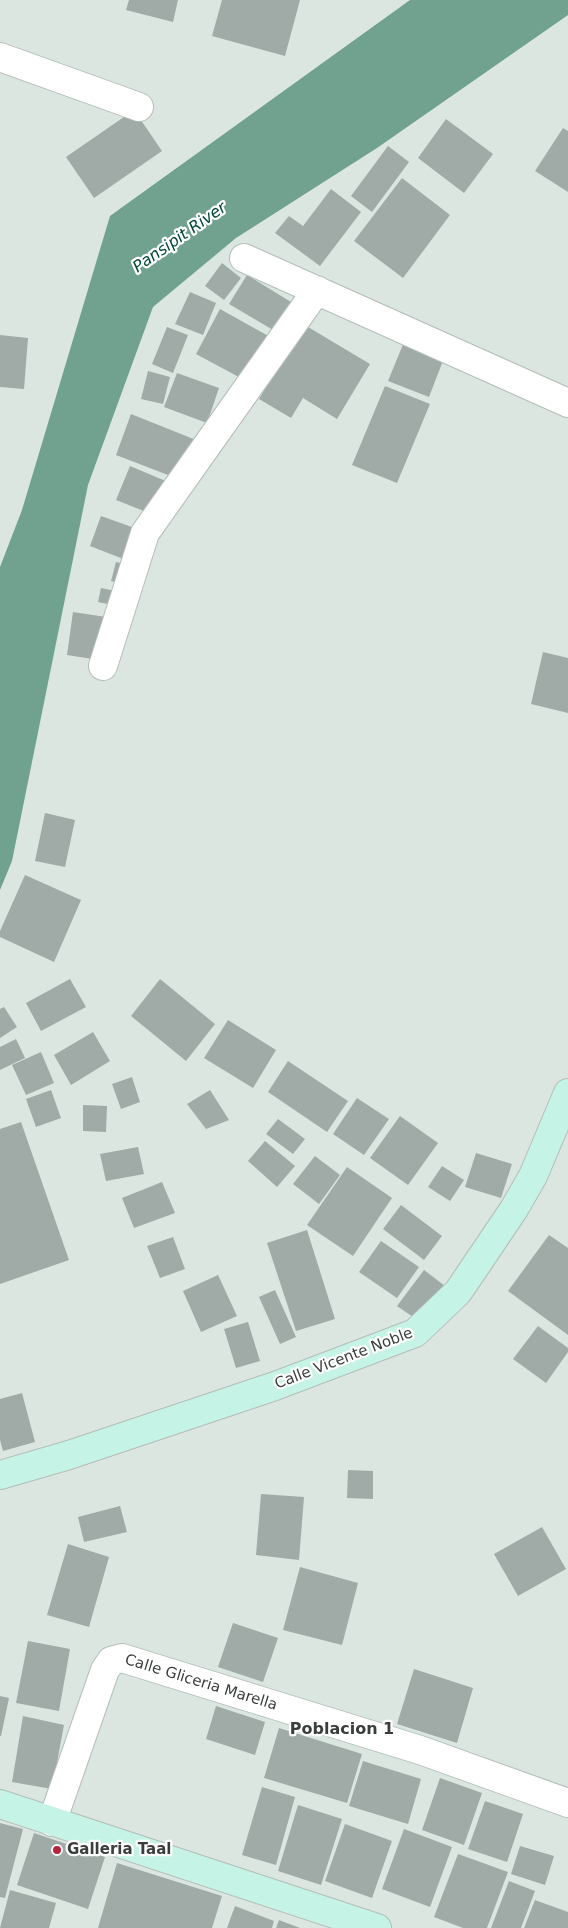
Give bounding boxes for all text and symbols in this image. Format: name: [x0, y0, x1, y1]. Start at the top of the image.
water label: Pansipit River: [130, 199, 230, 277]
street label: Calle Vicente Noble: [272, 1324, 416, 1394]
street label: Calle Gliceria Marella: [123, 1651, 279, 1715]
district label: Poblacion 1: [290, 1720, 394, 1740]
place label: Galleria Taal: [67, 1841, 171, 1859]
marker: Galleria Taal: [51, 1844, 63, 1856]

